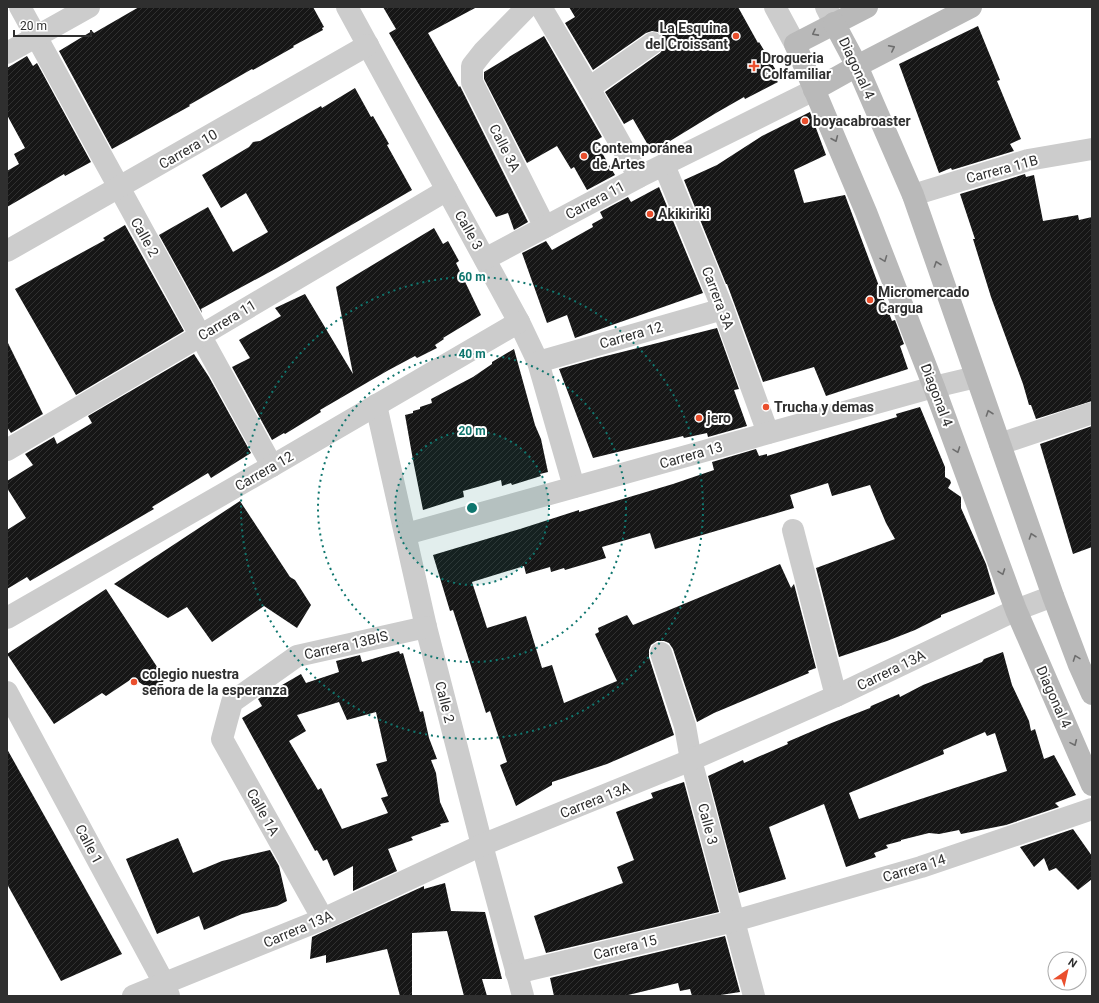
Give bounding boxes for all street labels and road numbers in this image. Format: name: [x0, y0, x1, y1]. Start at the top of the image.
street label: Diagonal 4: [836, 35, 878, 101]
street label: Calle 3A: [486, 121, 524, 175]
street label: Carrera 10: [156, 126, 220, 172]
street label: Carrera 11B: [964, 152, 1040, 186]
street label: Carrera 11: [563, 178, 627, 222]
street label: Calle 3: [452, 208, 486, 252]
street label: Calle 2: [128, 215, 162, 259]
street label: Carrera 3A: [699, 264, 737, 332]
street label: Carrera 11: [195, 296, 259, 344]
street label: Carrera 12: [598, 318, 664, 352]
street label: Diagonal 4: [918, 361, 956, 429]
street label: Carrera 13: [658, 438, 724, 472]
street label: Carrera 12: [232, 448, 296, 494]
street label: Carrera 13BIS: [302, 628, 390, 662]
street label: Carrera 13A: [854, 647, 928, 693]
street label: Diagonal 4: [1033, 664, 1075, 731]
street label: Calle 2: [432, 680, 458, 725]
street label: Carrera 13A: [558, 779, 632, 821]
street label: Calle 1A: [244, 786, 282, 838]
street label: Calle 3: [695, 801, 721, 847]
street label: Calle 1: [72, 822, 106, 866]
street label: Carrera 14: [881, 851, 947, 885]
street label: Carrera 13A: [261, 907, 335, 951]
street label: Carrera 15: [592, 931, 658, 963]

